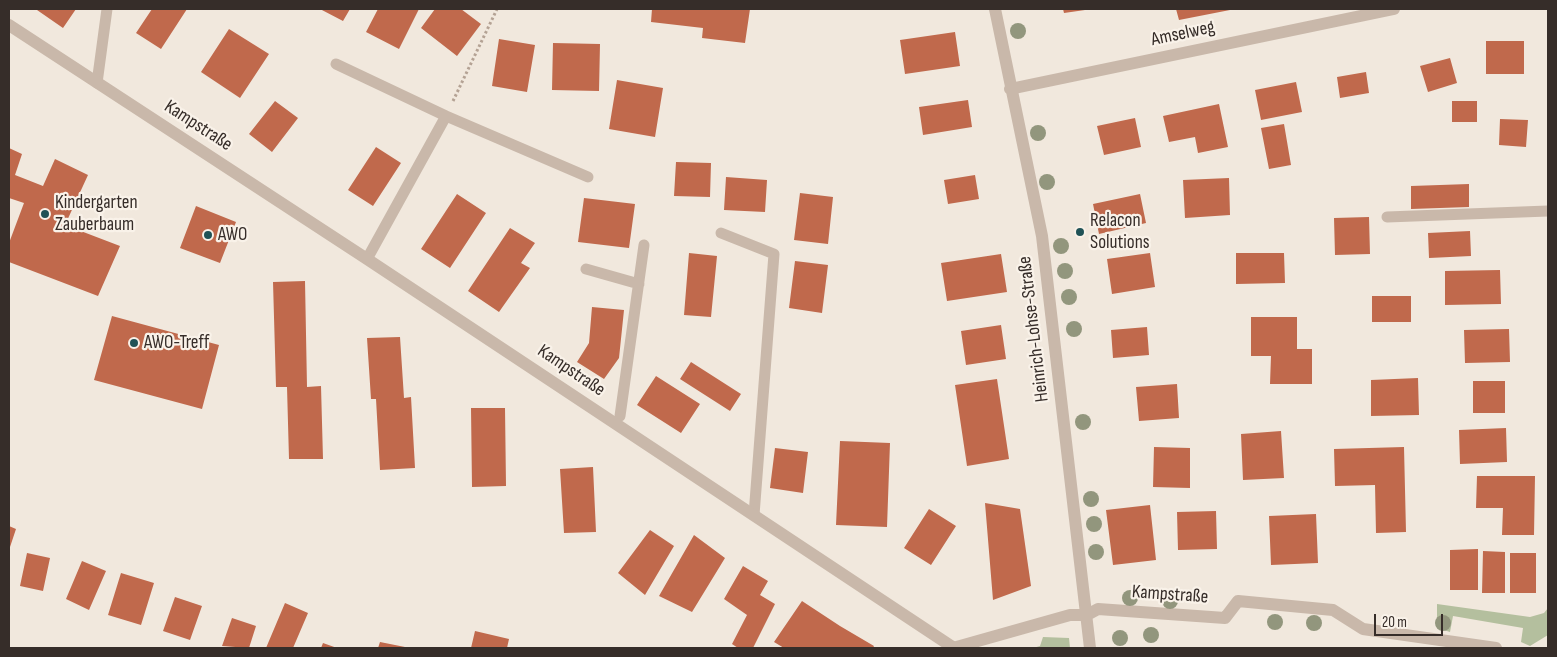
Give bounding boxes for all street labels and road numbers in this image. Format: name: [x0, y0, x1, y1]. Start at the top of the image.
street label: Amselweg: [1149, 16, 1217, 52]
street label: Kampstraße: [160, 96, 236, 156]
street label: Heinrich-Lohse-Straße: [1014, 255, 1054, 403]
street label: Kampstraße: [533, 340, 609, 402]
street label: Kampstraße: [1131, 581, 1209, 609]

